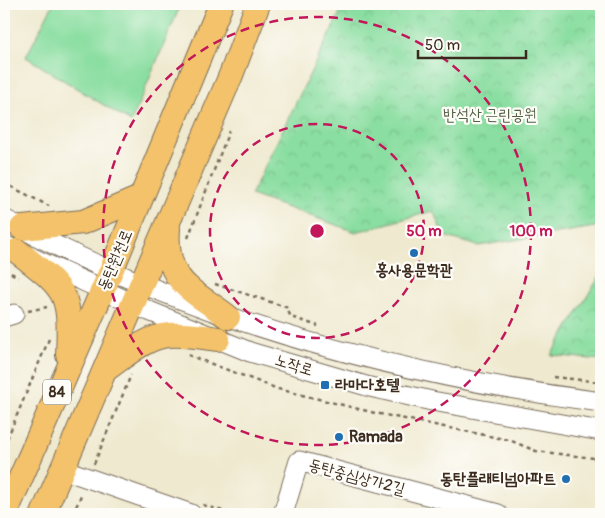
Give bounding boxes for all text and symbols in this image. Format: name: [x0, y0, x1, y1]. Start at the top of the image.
scale bar: [418, 28, 525, 60]
text: 50 m: [425, 36, 460, 55]
park label: 반석산 근린공원: [443, 105, 537, 125]
centre of rings: [308, 222, 326, 240]
text: 50 m: [407, 222, 441, 241]
text: 100 m: [510, 222, 552, 241]
street label: 동탄원천로: [93, 226, 137, 294]
marker: 홍사용문학관: [408, 247, 420, 259]
place label: 홍사용문학관: [375, 260, 453, 280]
street label: 노작로: [273, 350, 315, 380]
place label: 라마다호텔: [335, 375, 401, 395]
marker: 라마다호텔: [319, 379, 331, 391]
road number: 84: [43, 380, 71, 404]
place label: Ramada: [349, 427, 403, 447]
marker: Ramada: [333, 431, 345, 443]
street label: 동탄중심상가2길: [307, 455, 408, 500]
place label: 동탄플래티넘아파트: [440, 469, 556, 489]
marker: 동탄플래티넘아파트: [560, 473, 572, 485]

